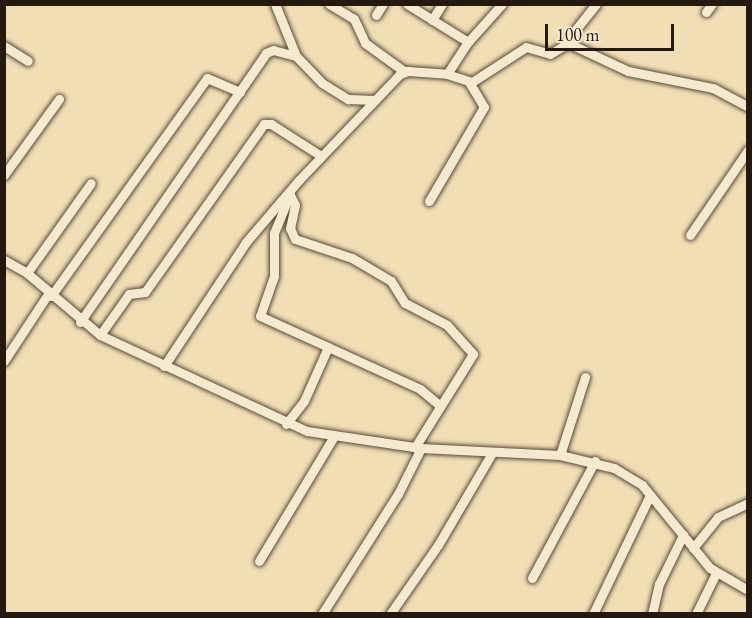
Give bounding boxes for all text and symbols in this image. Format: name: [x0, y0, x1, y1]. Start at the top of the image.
scale bar: [548, 12, 677, 50]
text: 100 m: [556, 23, 600, 46]

